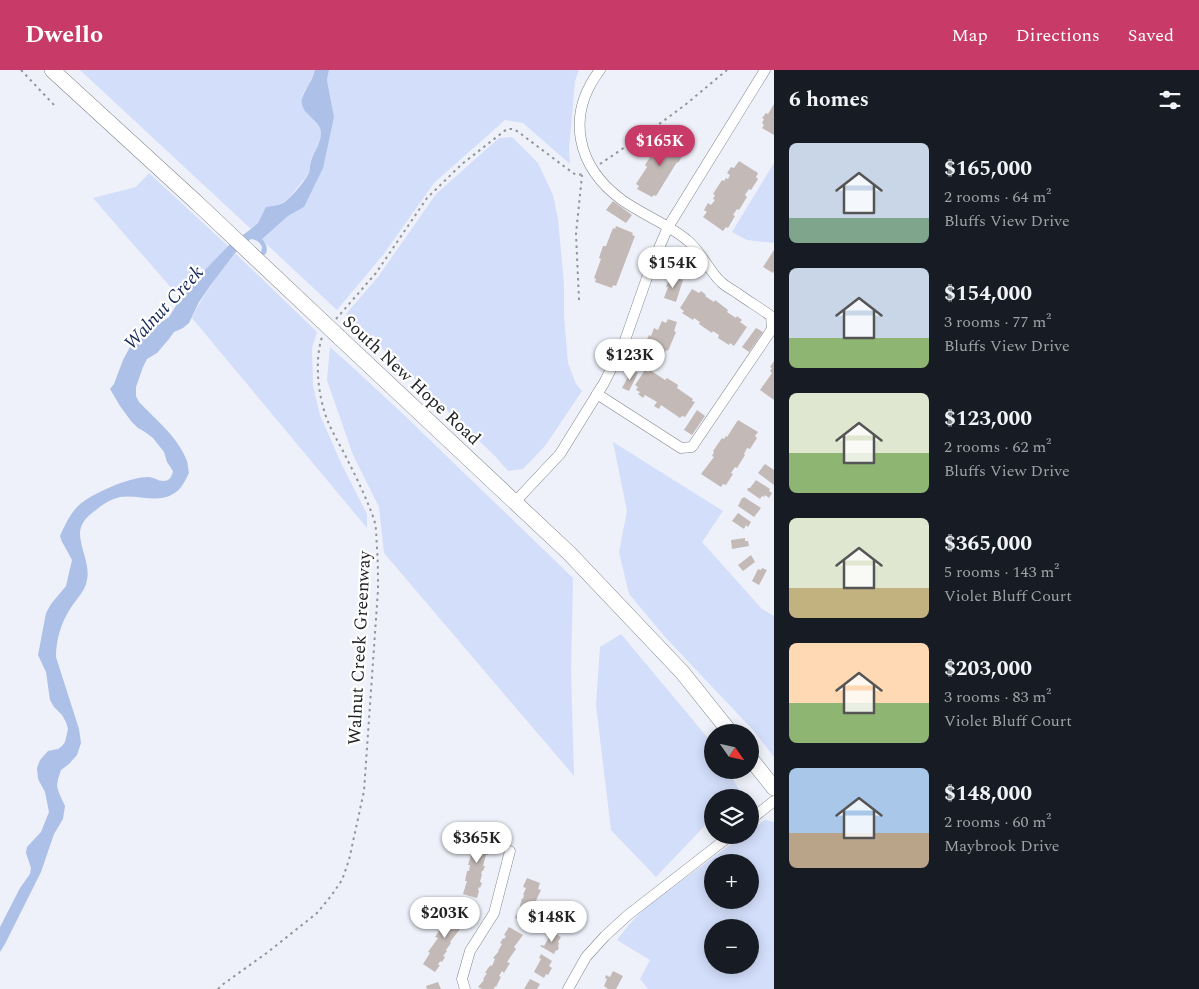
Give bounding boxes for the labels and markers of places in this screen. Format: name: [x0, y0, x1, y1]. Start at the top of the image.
pin: $165K: [625, 124, 695, 167]
pin: $154K: [638, 246, 708, 289]
pin: $123K: [595, 338, 665, 381]
pin: $365K: [442, 822, 512, 864]
pin: $203K: [410, 896, 480, 939]
pin: $148K: [517, 900, 587, 943]

